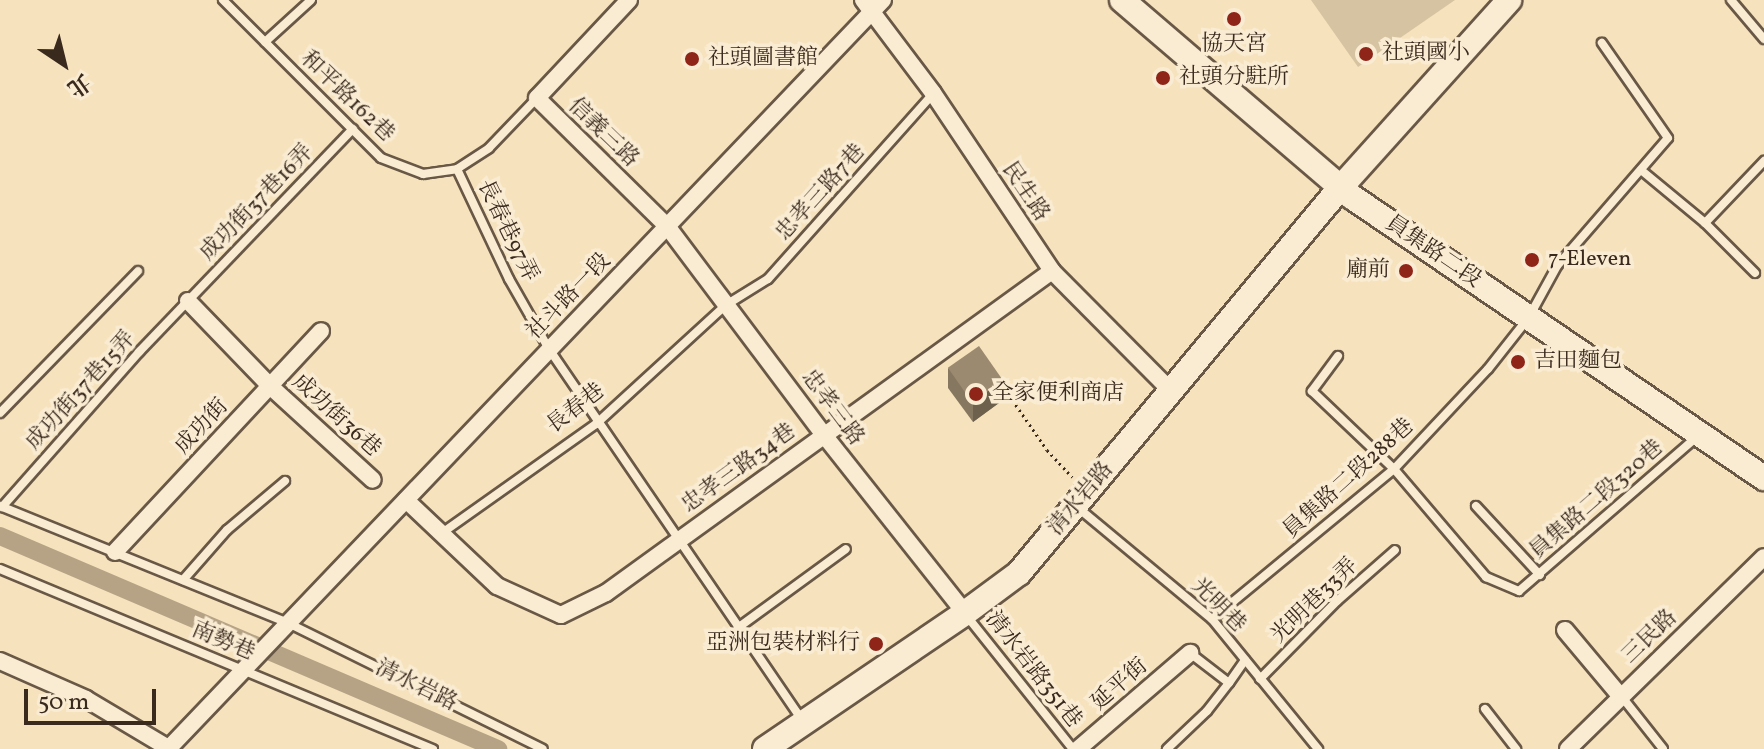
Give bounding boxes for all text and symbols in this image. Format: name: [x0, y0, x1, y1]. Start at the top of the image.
marker: 協天宮: [1225, 10, 1243, 28]
north arrow: [24, 24, 104, 104]
place label: 協天宮: [1201, 32, 1267, 58]
place label: 社頭國小: [1382, 41, 1470, 67]
marker: 社頭國小: [1357, 45, 1375, 63]
street label: 和平路162巷: [295, 46, 399, 148]
place label: 社頭圖書館: [708, 46, 818, 72]
marker: 社頭圖書館: [683, 50, 701, 68]
text: 北: [60, 65, 96, 103]
place label: 社頭分駐所: [1179, 65, 1289, 91]
marker: 社頭分駐所: [1154, 69, 1172, 87]
street label: 信義三路: [562, 93, 644, 173]
street label: 成功街37巷16弄: [195, 139, 319, 267]
street label: 忠孝三路7巷: [771, 139, 871, 247]
street label: 民生路: [996, 157, 1054, 227]
street label: 長春巷97弄: [471, 176, 543, 286]
street label: 員集路二段: [1380, 210, 1486, 294]
place label: 7-Eleven: [1548, 247, 1631, 273]
street label: 社斗路一段: [521, 248, 617, 346]
marker: 7-Eleven: [1523, 251, 1541, 269]
place label: 廟前: [1346, 258, 1390, 284]
marker: 廟前: [1397, 262, 1415, 280]
street label: 成功街37巷15弄: [21, 326, 141, 456]
place label: 吉田麵包: [1534, 349, 1622, 375]
marker: 吉田麵包: [1509, 353, 1527, 371]
street label: 忠孝三路: [795, 365, 869, 451]
street label: 成功街36巷: [286, 369, 386, 463]
street label: 長春巷: [542, 378, 610, 440]
place label: 全家便利商店: [992, 381, 1124, 407]
marker: 全家便利商店: [967, 385, 985, 403]
street label: 成功街: [170, 394, 234, 460]
street label: 員集路二段288巷: [1278, 414, 1420, 544]
street label: 忠孝三路34巷: [677, 419, 801, 519]
street label: 員集路二段320巷: [1525, 435, 1669, 565]
street label: 清水岩路: [1043, 457, 1119, 541]
street label: 光明巷33弄: [1266, 553, 1364, 649]
street label: 光明巷: [1185, 573, 1251, 639]
street label: 三民路: [1617, 605, 1683, 669]
street label: 清水岩路351巷: [979, 607, 1087, 733]
street label: 南勢巷: [187, 617, 259, 667]
place label: 亞洲包裝材料行: [706, 631, 860, 657]
marker: 亞洲包裝材料行: [867, 635, 885, 653]
street label: 延平街: [1086, 653, 1154, 717]
street label: 清水岩路: [371, 655, 461, 717]
scale bar: [28, 673, 160, 723]
text: 50 m: [38, 686, 90, 720]

